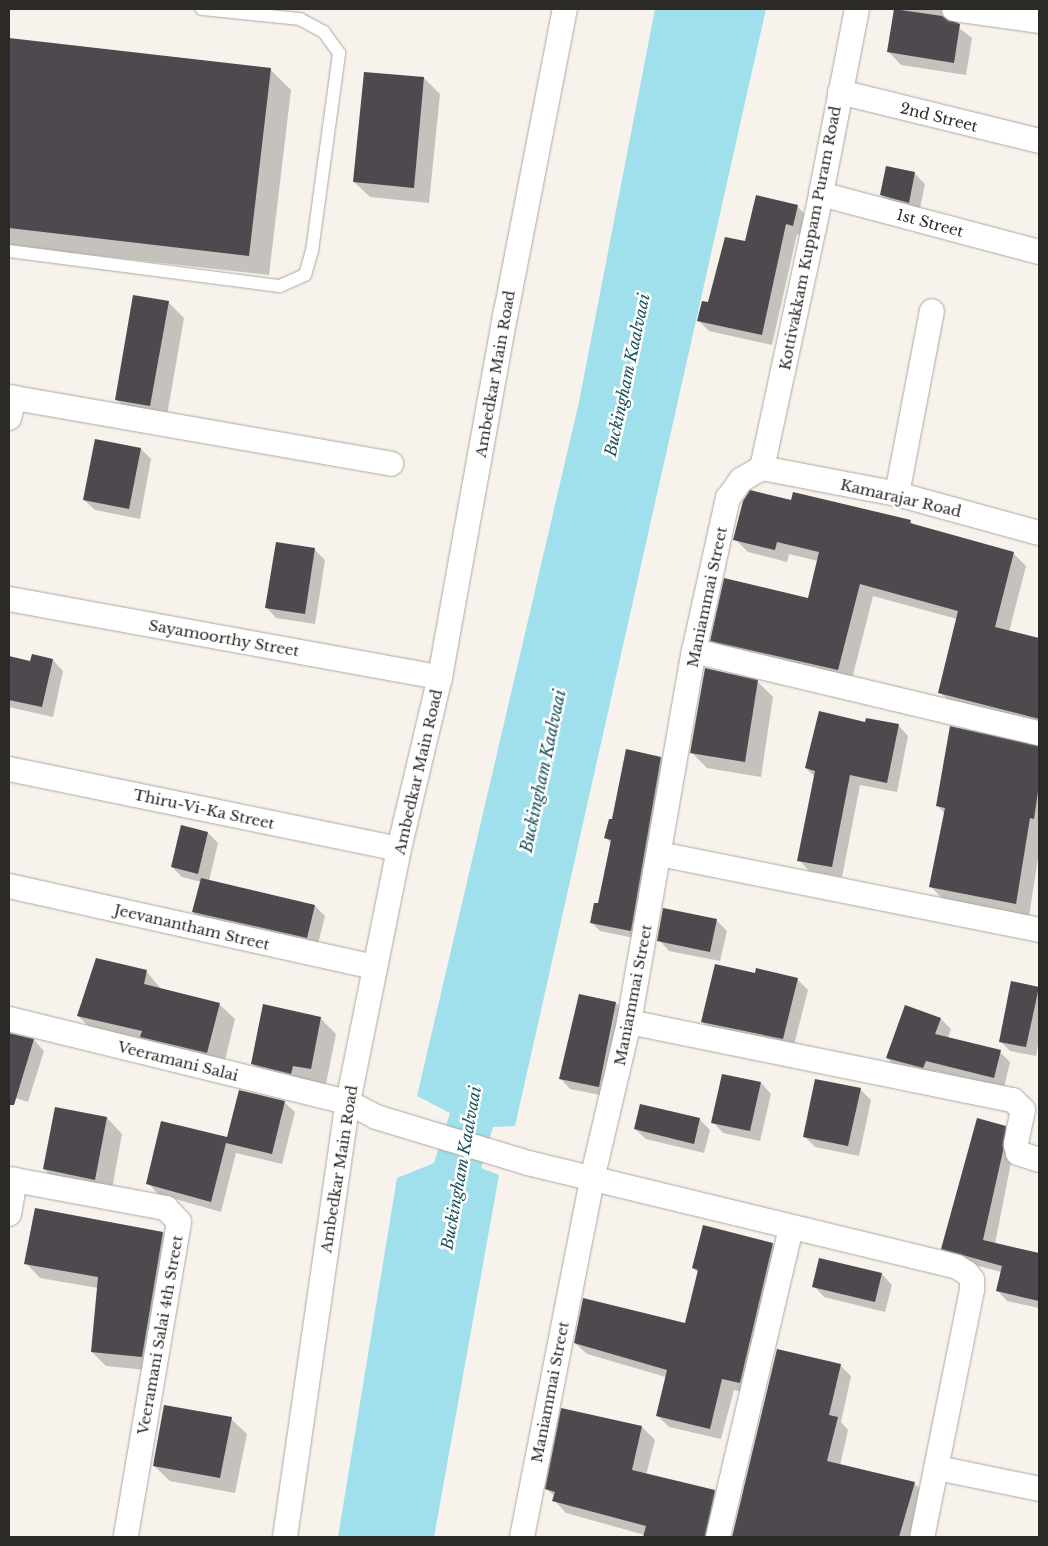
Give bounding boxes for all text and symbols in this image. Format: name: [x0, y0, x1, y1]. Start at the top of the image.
street label: 2nd Street: [898, 99, 980, 135]
street label: Kottivakkam Kuppam Puram Road: [776, 104, 844, 372]
street label: 1st Street: [895, 205, 965, 241]
street label: Ambedkar Main Road: [471, 289, 519, 459]
water label: Buckingham Kaalvaai: [600, 292, 654, 458]
street label: Kamarajar Road: [839, 475, 963, 521]
street label: Maniammai Street: [683, 525, 731, 669]
street label: Sayamoorthy Street: [147, 616, 301, 660]
street label: Ambedkar Main Road: [390, 687, 446, 857]
water label: Buckingham Kaalvaai: [516, 688, 570, 854]
street label: Thiru-Vi-Ka Street: [132, 785, 276, 833]
street label: Jeevanantham Street: [113, 900, 271, 954]
street label: Maniammai Street: [610, 923, 656, 1067]
street label: Veeramani Salai: [116, 1037, 240, 1085]
street label: Ambedkar Main Road: [317, 1084, 361, 1254]
water label: Buckingham Kaalvaai: [437, 1084, 485, 1252]
street label: Veeramani Salai 4th Street: [134, 1234, 186, 1436]
street label: Maniammai Street: [527, 1320, 573, 1464]

